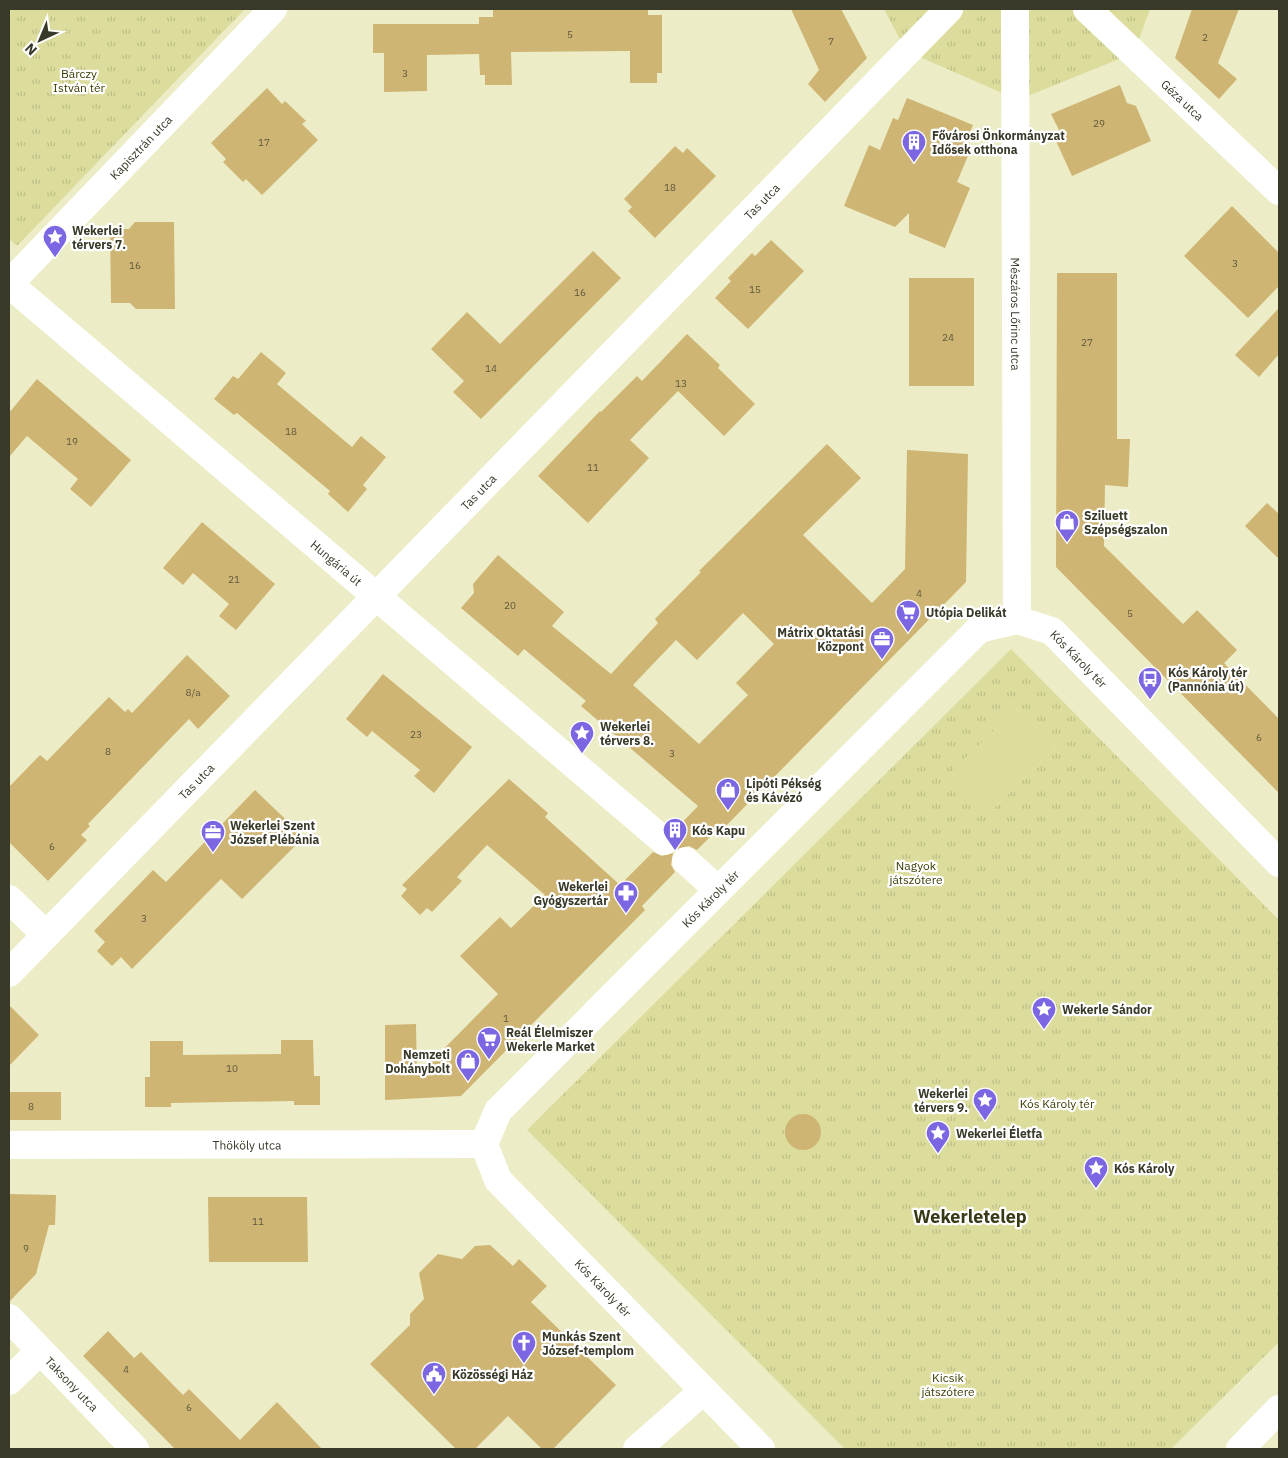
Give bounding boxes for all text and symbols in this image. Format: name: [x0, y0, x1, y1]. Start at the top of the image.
north arrow: [15, 15, 65, 65]
house number: 5: [567, 28, 573, 41]
house number: 2: [1202, 31, 1208, 44]
house number: 7: [828, 35, 834, 48]
text: N: [21, 39, 41, 59]
park label: Bárczy István tér: [53, 66, 105, 95]
house number: 3: [402, 67, 408, 80]
street label: Géza utca: [1158, 76, 1208, 124]
street label: Kapisztrán utca: [106, 111, 175, 182]
house number: 29: [1093, 117, 1105, 130]
place label: Fővárosi Önkormányzat Idősek otthona: [932, 128, 1065, 157]
building icon: Fővárosi Önkormányzat Idősek otthona: [901, 129, 927, 163]
house number: 17: [258, 136, 270, 149]
street label: Tas utca: [741, 180, 783, 222]
house number: 18: [664, 181, 676, 194]
place label: Wekerlei térvers 7.: [72, 223, 126, 252]
place icon: Wekerlei térvers 7.: [42, 224, 68, 258]
street label: Mészáros Lőrinc utca: [1008, 257, 1024, 371]
house number: 3: [1232, 257, 1238, 270]
house number: 16: [129, 259, 141, 272]
house number: 15: [749, 283, 761, 296]
house number: 16: [574, 286, 586, 299]
house number: 24: [942, 331, 954, 344]
house number: 27: [1081, 336, 1093, 349]
house number: 14: [485, 362, 497, 375]
house number: 13: [675, 377, 687, 390]
house number: 18: [285, 425, 297, 438]
house number: 19: [66, 435, 78, 448]
house number: 11: [587, 461, 599, 474]
street label: Tas utca: [457, 470, 499, 513]
place label: Sziluett Szépségszalon: [1084, 508, 1168, 537]
shop icon: Sziluett Szépségszalon: [1054, 509, 1080, 543]
street label: Hungária út: [308, 537, 365, 589]
house number: 21: [228, 573, 240, 586]
house number: 4: [916, 587, 922, 600]
house number: 20: [504, 599, 516, 612]
supermarket icon: Utópia Delikát: [895, 599, 921, 633]
place label: Utópia Delikát: [926, 605, 1007, 620]
house number: 5: [1127, 607, 1133, 620]
place label: Mátrix Oktatási Központ: [777, 625, 864, 654]
office icon: Mátrix Oktatási Központ: [869, 626, 895, 660]
street label: Kós Károly tér: [1047, 627, 1111, 691]
place label: Kós Károly tér (Pannónia út): [1168, 665, 1247, 694]
bus stop icon: Kós Károly tér (Pannónia út): [1137, 666, 1163, 700]
house number: 8/a: [185, 686, 201, 699]
place label: Wekerlei térvers 8.: [600, 719, 654, 748]
place icon: Wekerlei térvers 8.: [569, 720, 595, 754]
house number: 23: [410, 728, 422, 741]
house number: 6: [1256, 731, 1262, 744]
house number: 8: [105, 745, 111, 758]
house number: 3: [669, 747, 675, 760]
street label: Tas utca: [175, 759, 217, 802]
place label: Lipóti Pékség és Kávézó: [746, 776, 822, 805]
shop icon: Lipóti Pékség és Kávézó: [715, 777, 741, 811]
building icon: Kós Kapu: [662, 817, 688, 851]
place label: Wekerlei Szent József Plébánia: [230, 818, 320, 847]
office icon: Wekerlei Szent József Plébánia: [200, 819, 226, 853]
place label: Kós Kapu: [692, 823, 745, 838]
house number: 6: [49, 840, 55, 853]
park label: Nagyok játszótere: [889, 858, 943, 887]
street label: Kós Károly tér: [678, 866, 742, 930]
place label: Wekerlei Gyógyszertár: [533, 879, 608, 908]
pharmacy icon: Wekerlei Gyógyszertár: [613, 880, 639, 914]
house number: 3: [141, 912, 147, 925]
place icon: Wekerle Sándor: [1031, 996, 1057, 1030]
place label: Wekerle Sándor: [1062, 1002, 1152, 1017]
house number: 1: [503, 1012, 509, 1025]
place label: Reál Élelmiszer Wekerle Market: [506, 1024, 595, 1054]
supermarket icon: Reál Élelmiszer Wekerle Market: [476, 1026, 502, 1060]
place label: Nemzeti Dohánybolt: [385, 1047, 450, 1076]
shop icon: Nemzeti Dohánybolt: [455, 1048, 481, 1082]
house number: 10: [226, 1062, 238, 1075]
place label: Wekerlei térvers 9.: [914, 1086, 968, 1115]
place icon: Wekerlei térvers 9.: [972, 1087, 998, 1121]
park label: Kós Károly tér: [1020, 1096, 1095, 1111]
house number: 8: [28, 1100, 34, 1113]
place icon: Wekerlei Életfa: [925, 1120, 951, 1154]
place label: Wekerlei Életfa: [956, 1125, 1043, 1141]
street label: Thököly utca: [213, 1137, 282, 1152]
place icon: Kós Károly: [1083, 1155, 1109, 1189]
place label: Kós Károly: [1114, 1161, 1175, 1176]
district label: Wekerletelep: [913, 1205, 1027, 1228]
house number: 11: [252, 1215, 264, 1228]
house number: 9: [23, 1242, 29, 1255]
street label: Kós Károly tér: [572, 1256, 635, 1321]
place label: Munkás Szent József-templom: [542, 1329, 634, 1358]
church icon: Munkás Szent József-templom: [511, 1330, 537, 1364]
street label: Taksony utca: [42, 1353, 102, 1415]
public building icon: Közösségi Ház: [421, 1361, 447, 1395]
house number: 4: [123, 1363, 129, 1376]
place label: Közösségi Ház: [452, 1367, 533, 1382]
park label: Kicsik játszótere: [921, 1370, 975, 1399]
house number: 6: [186, 1401, 192, 1414]

